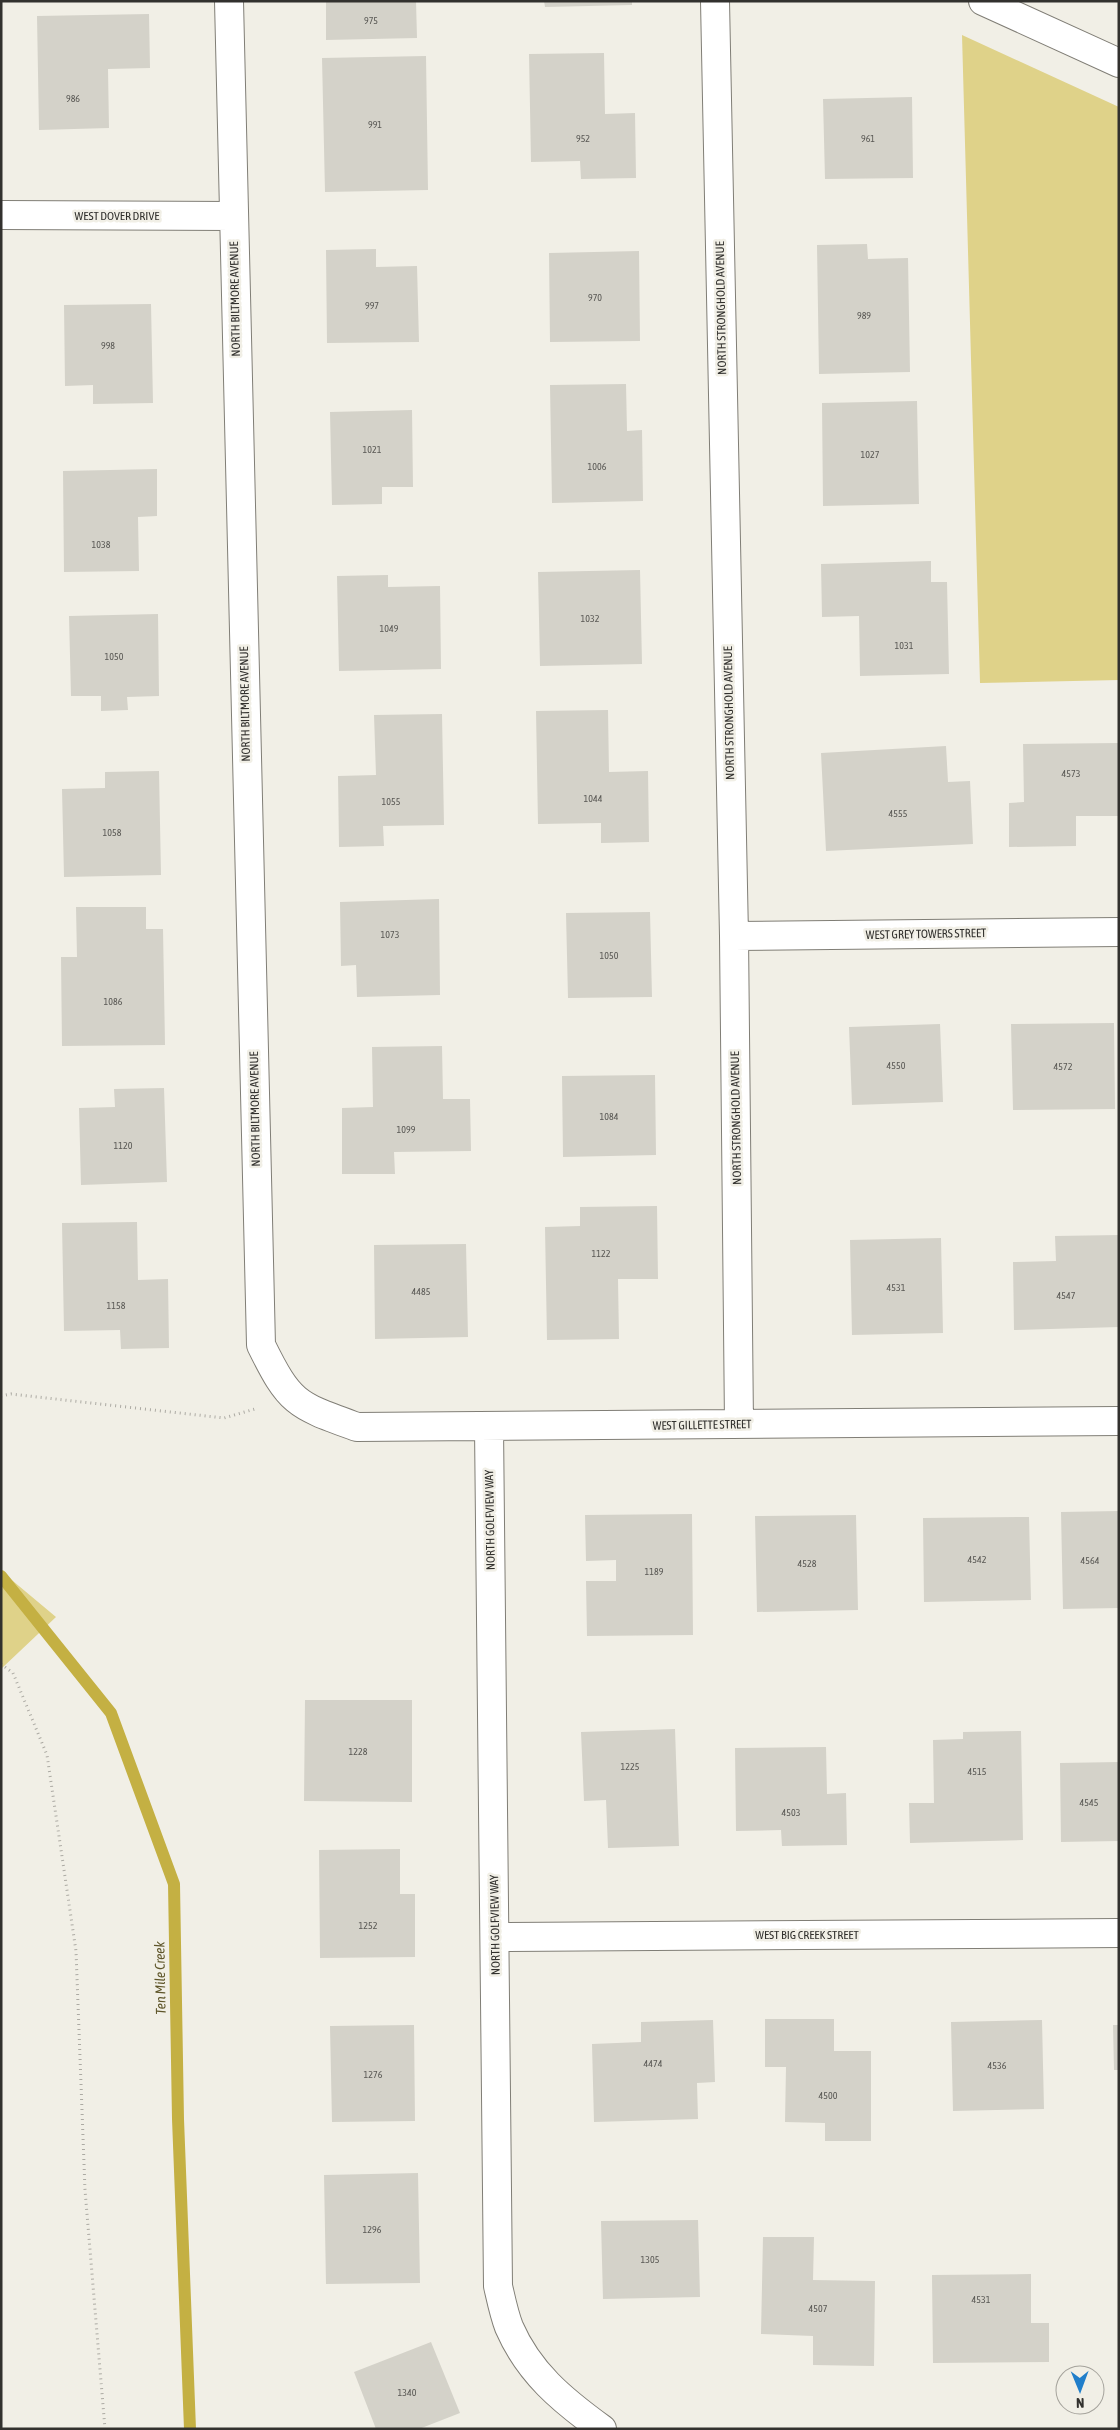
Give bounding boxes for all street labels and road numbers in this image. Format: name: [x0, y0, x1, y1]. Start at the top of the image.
street label: WEST DOVER DRIVE: [75, 209, 159, 223]
street label: NORTH BILTMORE AVENUE: [227, 241, 243, 357]
street label: NORTH STRONGHOLD AVENUE: [713, 241, 729, 375]
street label: NORTH BILTMORE AVENUE: [237, 646, 253, 762]
street label: NORTH STRONGHOLD AVENUE: [721, 646, 737, 780]
street label: WEST GREY TOWERS STREET: [866, 926, 987, 942]
street label: NORTH BILTMORE AVENUE: [247, 1051, 263, 1167]
street label: NORTH STRONGHOLD AVENUE: [728, 1051, 744, 1185]
street label: WEST GILLETTE STREET: [653, 1417, 752, 1433]
street label: NORTH GOLFVIEW WAY: [482, 1469, 498, 1570]
street label: NORTH GOLFVIEW WAY: [487, 1874, 503, 1975]
street label: WEST BIG CREEK STREET: [755, 1928, 859, 1942]

